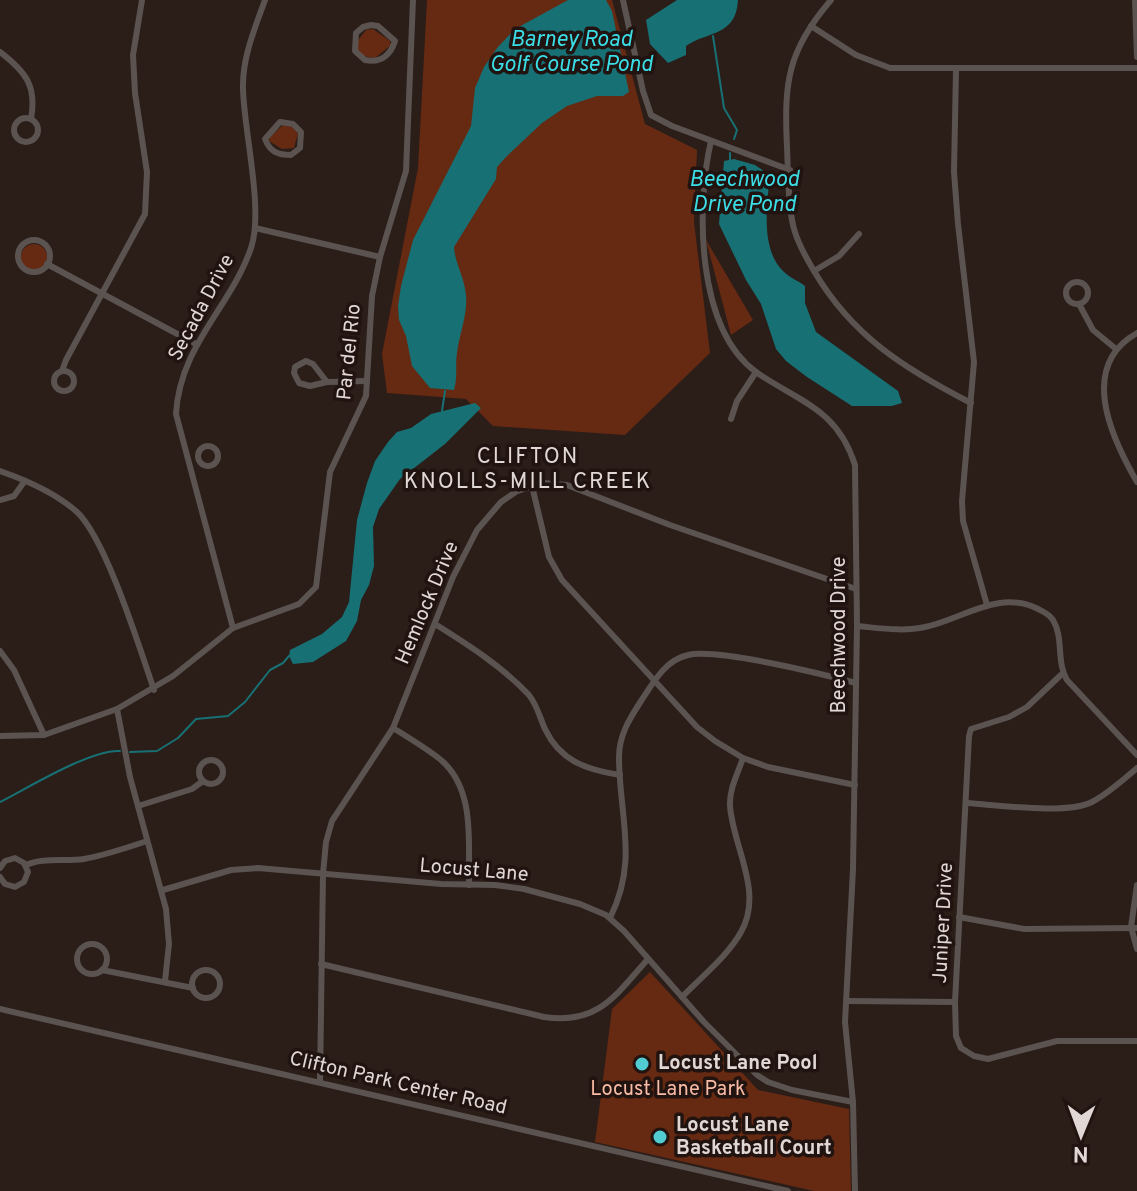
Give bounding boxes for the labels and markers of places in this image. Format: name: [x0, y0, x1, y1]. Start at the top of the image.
place label: Locust Lane Pool: [658, 1051, 818, 1077]
marker: Locust Lane Pool: [633, 1055, 651, 1073]
place label: Locust Lane Basketball Court: [676, 1113, 832, 1162]
marker: Locust Lane Basketball Court: [651, 1128, 669, 1146]

